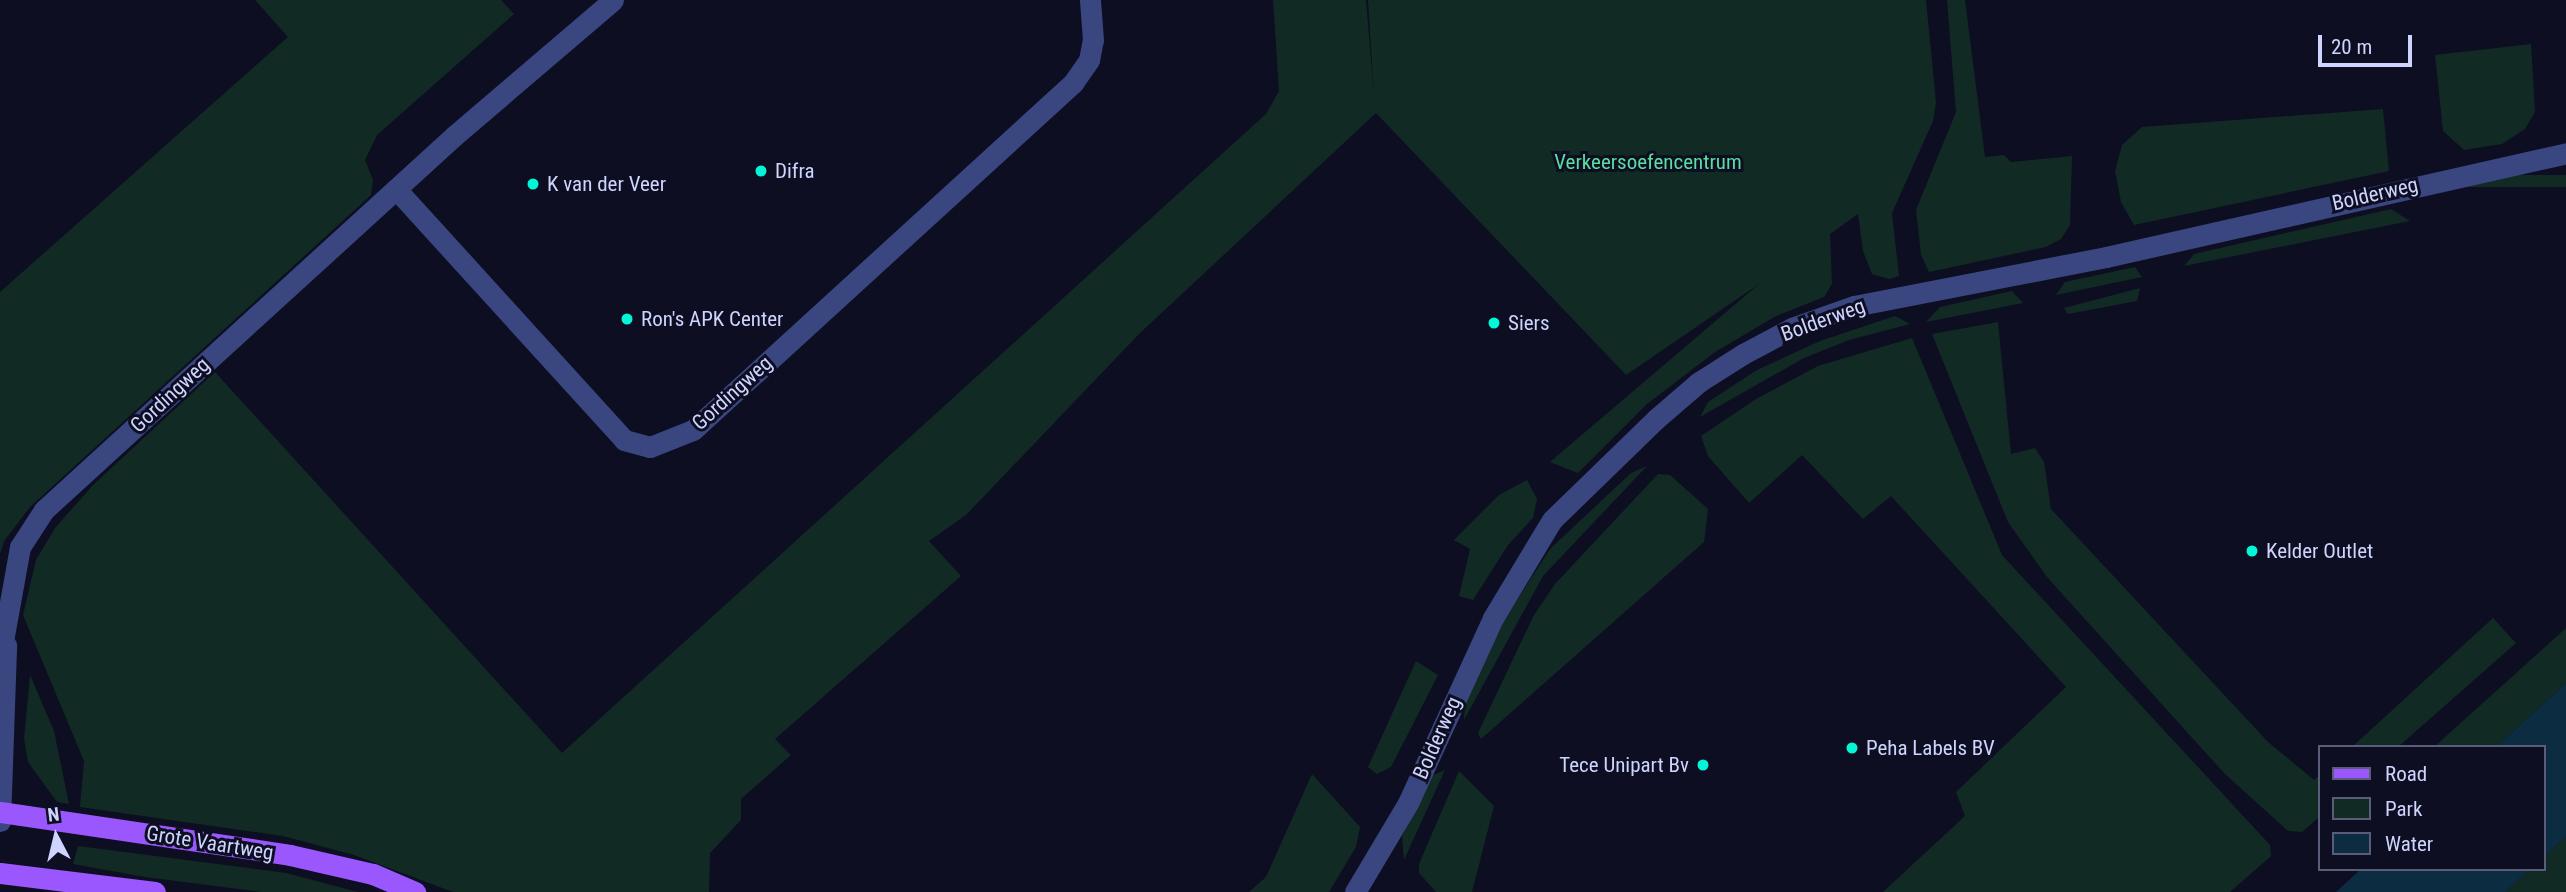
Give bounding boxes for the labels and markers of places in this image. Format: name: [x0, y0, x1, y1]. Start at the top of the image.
place label: Difra: [775, 158, 814, 184]
marker: Difra: [753, 163, 769, 179]
place label: K van der Veer: [547, 171, 666, 197]
marker: K van der Veer: [525, 176, 541, 192]
place label: Ron's APK Center: [641, 306, 783, 332]
place label: Siers: [1508, 310, 1550, 336]
marker: Ron's APK Center: [619, 311, 635, 327]
marker: Siers: [1486, 315, 1502, 331]
place label: Kelder Outlet: [2266, 538, 2373, 564]
marker: Kelder Outlet: [2244, 543, 2260, 559]
place label: Peha Labels BV: [1866, 735, 1995, 761]
marker: Peha Labels BV: [1844, 740, 1860, 756]
place label: Tece Unipart Bv: [1559, 752, 1689, 778]
marker: Tece Unipart Bv: [1695, 757, 1711, 773]

